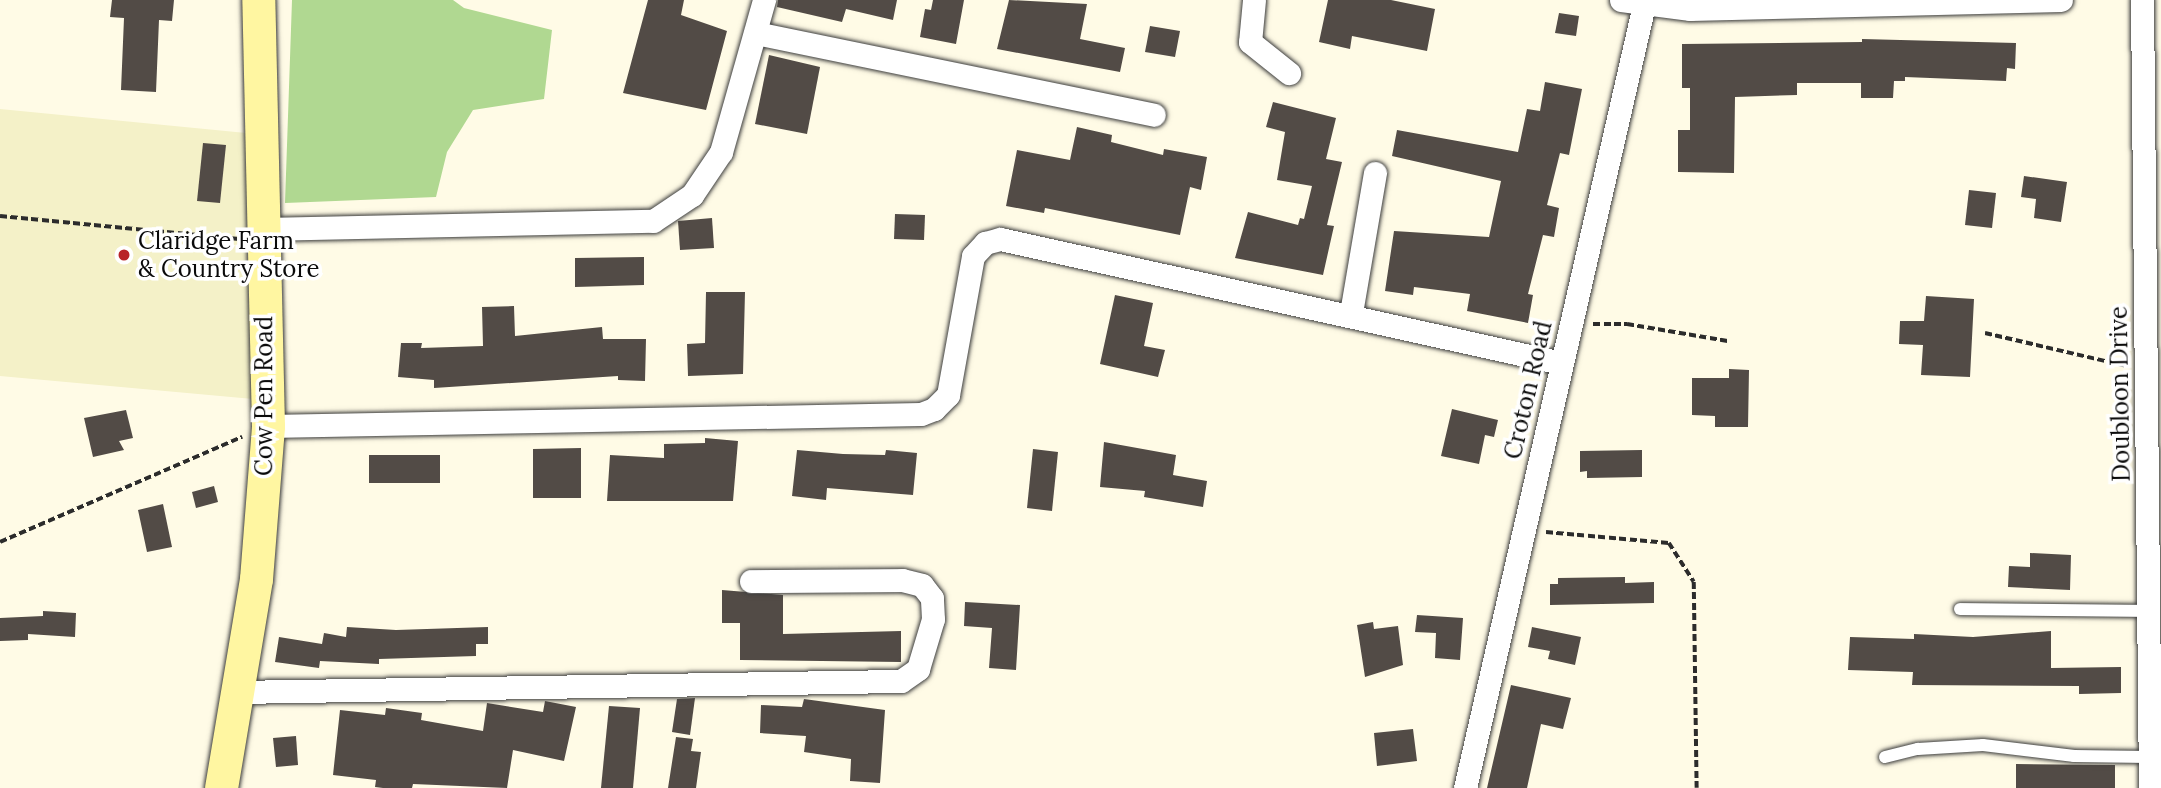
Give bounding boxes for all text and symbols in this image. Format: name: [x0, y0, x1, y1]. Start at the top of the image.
place label: Claridge Farm & Country Store: [138, 227, 320, 283]
marker: Claridge Farm & Country Store: [116, 247, 132, 263]
street label: Doubloon Drive: [2104, 306, 2136, 482]
street label: Cow Pen Road: [250, 316, 278, 476]
street label: Croton Road: [1498, 318, 1558, 462]

